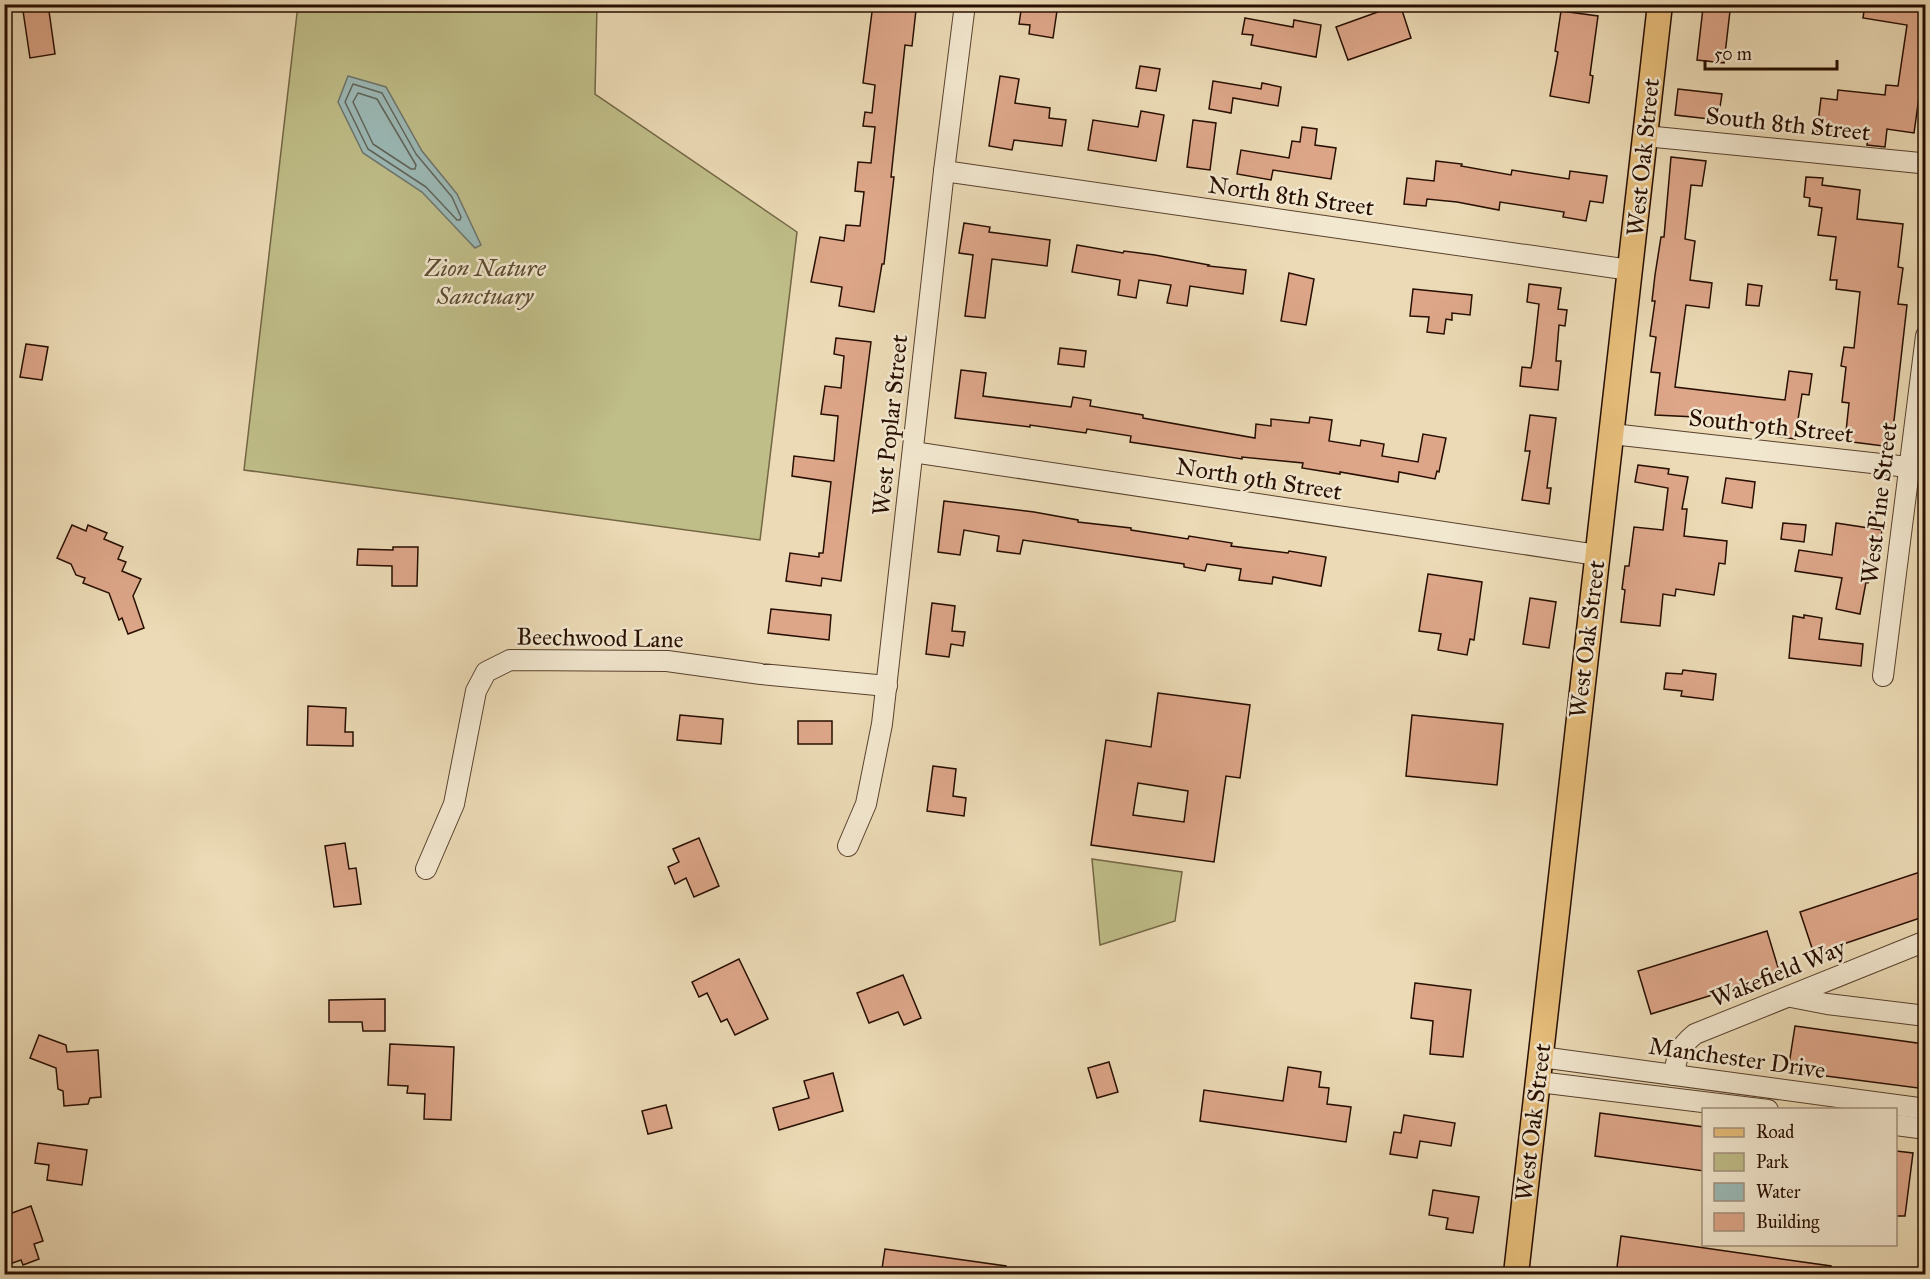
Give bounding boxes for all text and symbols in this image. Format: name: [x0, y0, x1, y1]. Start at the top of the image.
scale bar: [1705, 33, 1837, 71]
text: 50 m: [1714, 43, 1752, 65]
street label: West Oak Street: [1620, 76, 1666, 237]
street label: South 8th Street: [1704, 100, 1872, 148]
street label: North 8th Street: [1206, 169, 1377, 223]
park label: Zion Nature Sanctuary: [423, 253, 547, 311]
street label: West Poplar Street: [866, 332, 914, 517]
street label: South 9th Street: [1687, 402, 1855, 450]
street label: West Pine Street: [1854, 420, 1904, 585]
street label: North 9th Street: [1174, 451, 1345, 507]
street label: West Oak Street: [1562, 558, 1612, 720]
street label: Beechwood Lane: [516, 622, 684, 654]
street label: Wakefield Way: [1706, 932, 1851, 1014]
street label: Manchester Drive: [1647, 1031, 1827, 1085]
street label: West Oak Street: [1508, 1041, 1558, 1203]
legend: [1702, 1108, 1897, 1246]
text: Road: [1756, 1121, 1794, 1143]
text: Park: [1756, 1151, 1789, 1173]
text: Water: [1756, 1181, 1801, 1203]
text: Building: [1756, 1211, 1820, 1234]

